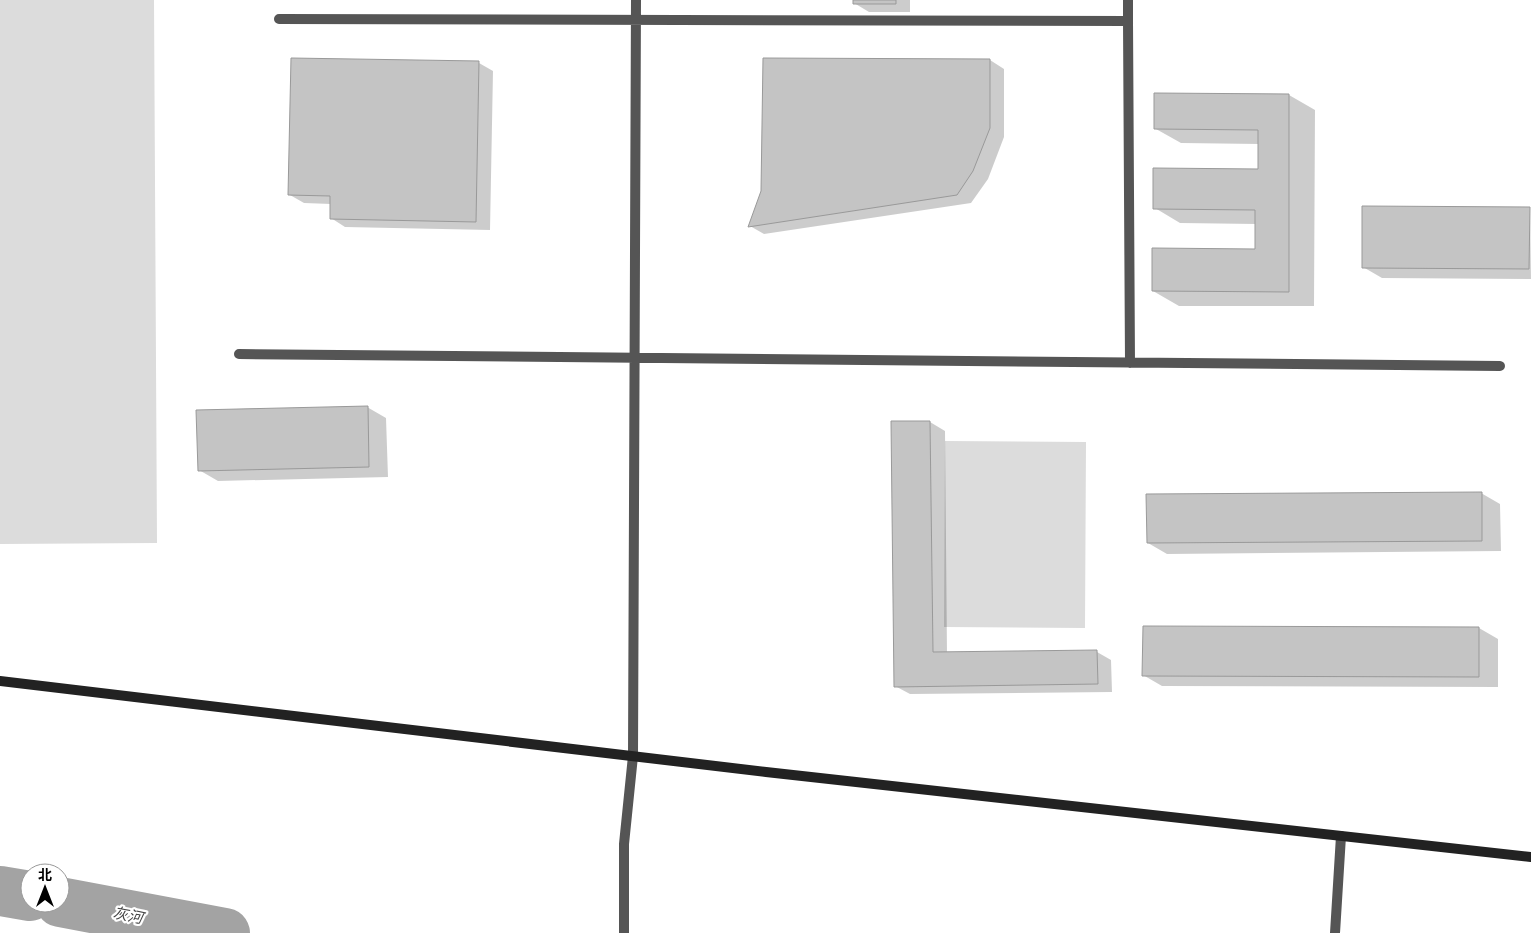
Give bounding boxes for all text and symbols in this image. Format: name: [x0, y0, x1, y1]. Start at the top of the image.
north arrow: [20, 863, 70, 913]
text: 北: [38, 866, 52, 884]
water label: 灰河: [111, 903, 147, 928]

